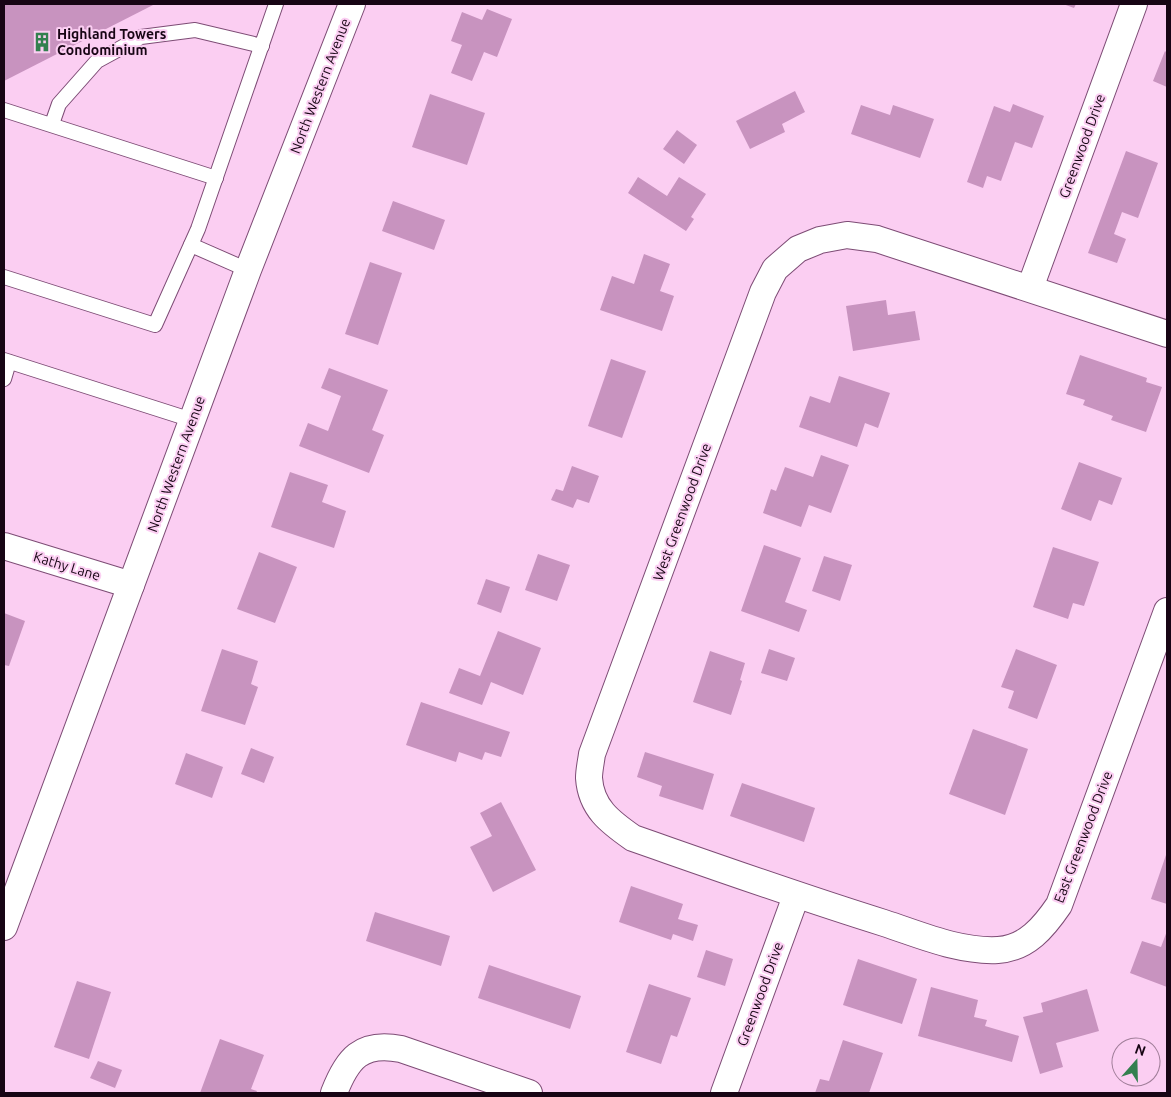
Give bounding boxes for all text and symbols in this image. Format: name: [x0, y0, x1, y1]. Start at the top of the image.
street label: North Western Avenue: [287, 16, 353, 156]
place label: Highland Towers Condominium: [57, 26, 167, 58]
building icon: Highland Towers Condominium: [31, 31, 53, 53]
street label: Greenwood Drive: [1056, 92, 1108, 200]
street label: North Western Avenue: [144, 394, 208, 534]
street label: West Greenwood Drive: [650, 441, 714, 583]
street label: Kathy Lane: [32, 548, 102, 584]
street label: East Greenwood Drive: [1051, 769, 1115, 905]
street label: Greenwood Drive: [734, 940, 786, 1048]
north arrow: [1111, 1037, 1161, 1087]
text: N: [1133, 1040, 1148, 1059]

